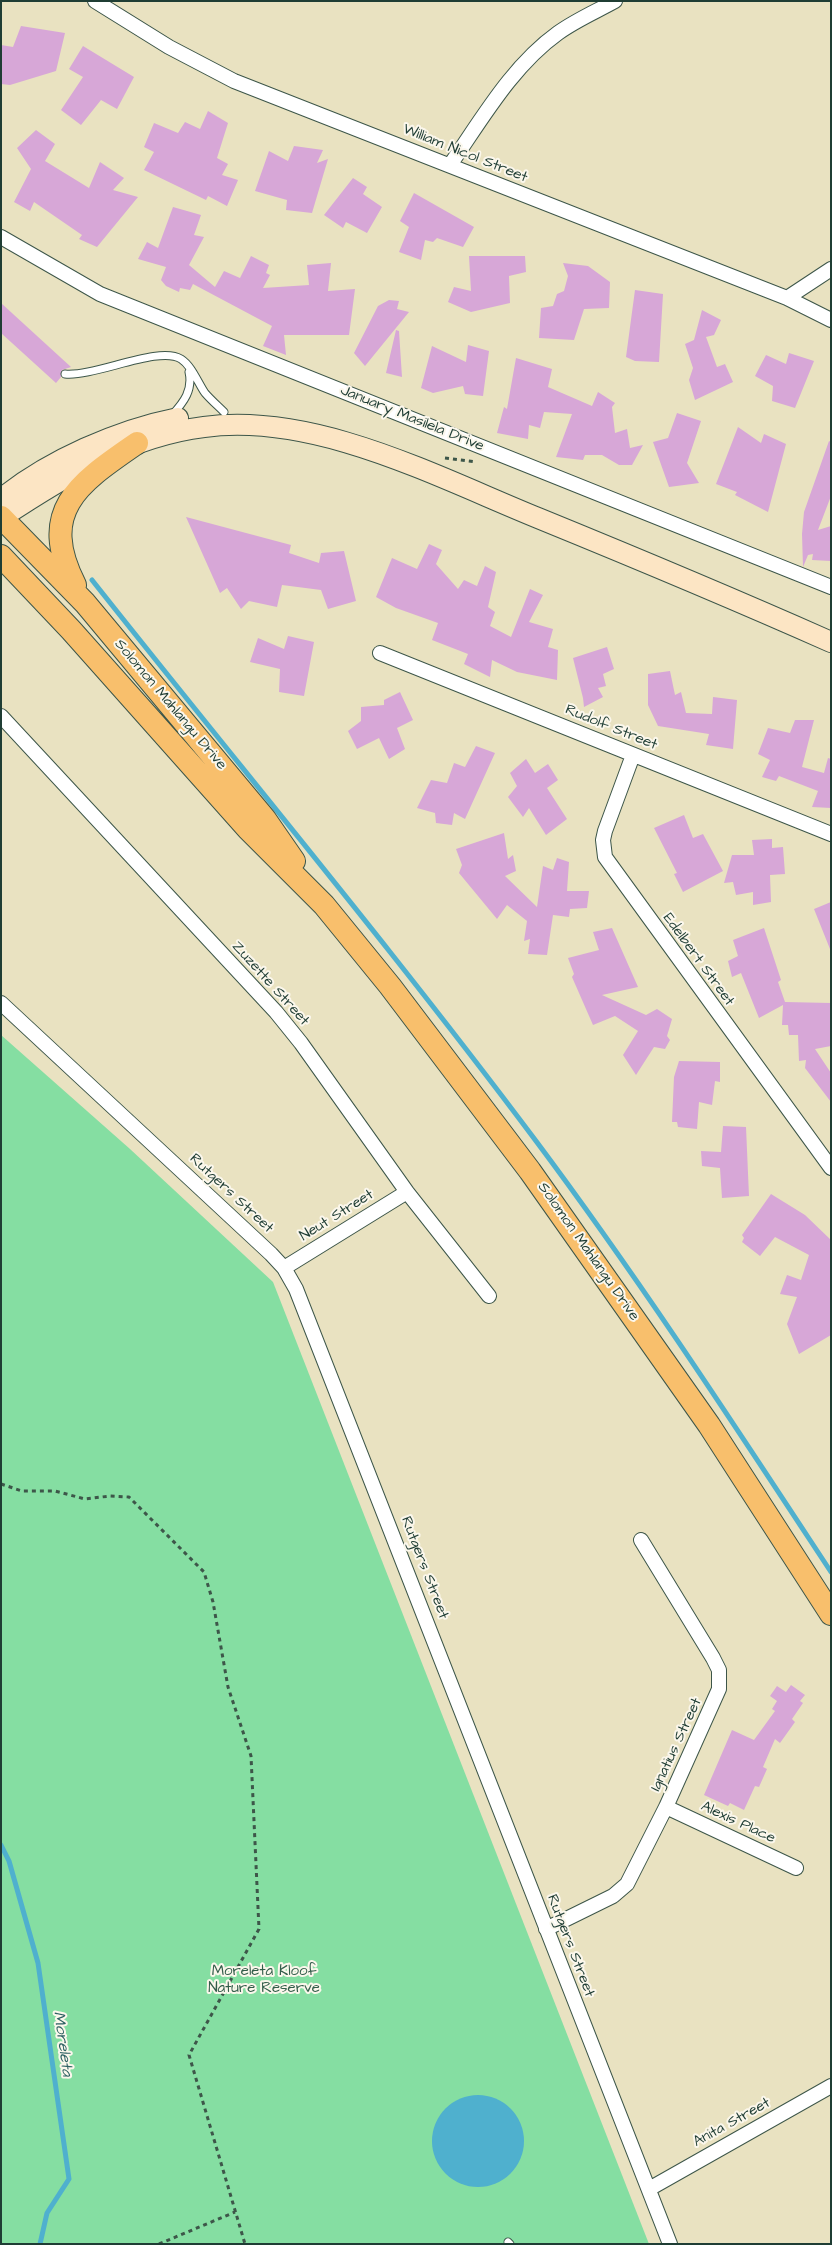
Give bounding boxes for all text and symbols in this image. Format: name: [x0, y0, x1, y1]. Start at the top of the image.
street label: William Nicol Street: [400, 121, 530, 187]
street label: January Masilela Drive: [338, 382, 486, 456]
street label: Solomon Mahlangu Drive: [110, 636, 230, 774]
street label: Rudolf Street: [562, 701, 660, 755]
street label: Edelbert Street: [658, 910, 738, 1010]
street label: Zuzette Street: [227, 938, 313, 1030]
street label: Rutgers Street: [185, 1150, 277, 1238]
street label: Solomon Mahlangu Drive: [533, 1179, 643, 1325]
street label: Neut Street: [297, 1186, 377, 1246]
street label: Rutgers Street: [396, 1514, 452, 1622]
street label: Ignatius Street: [648, 1695, 706, 1795]
street label: Alexis Place: [698, 1798, 778, 1848]
street label: Rutgers Street: [542, 1892, 598, 2000]
park label: Moreleta Kloof Nature Reserve: [208, 1963, 320, 1998]
water label: Moreleta: [48, 2010, 76, 2078]
street label: Anita Street: [690, 2094, 774, 2152]

